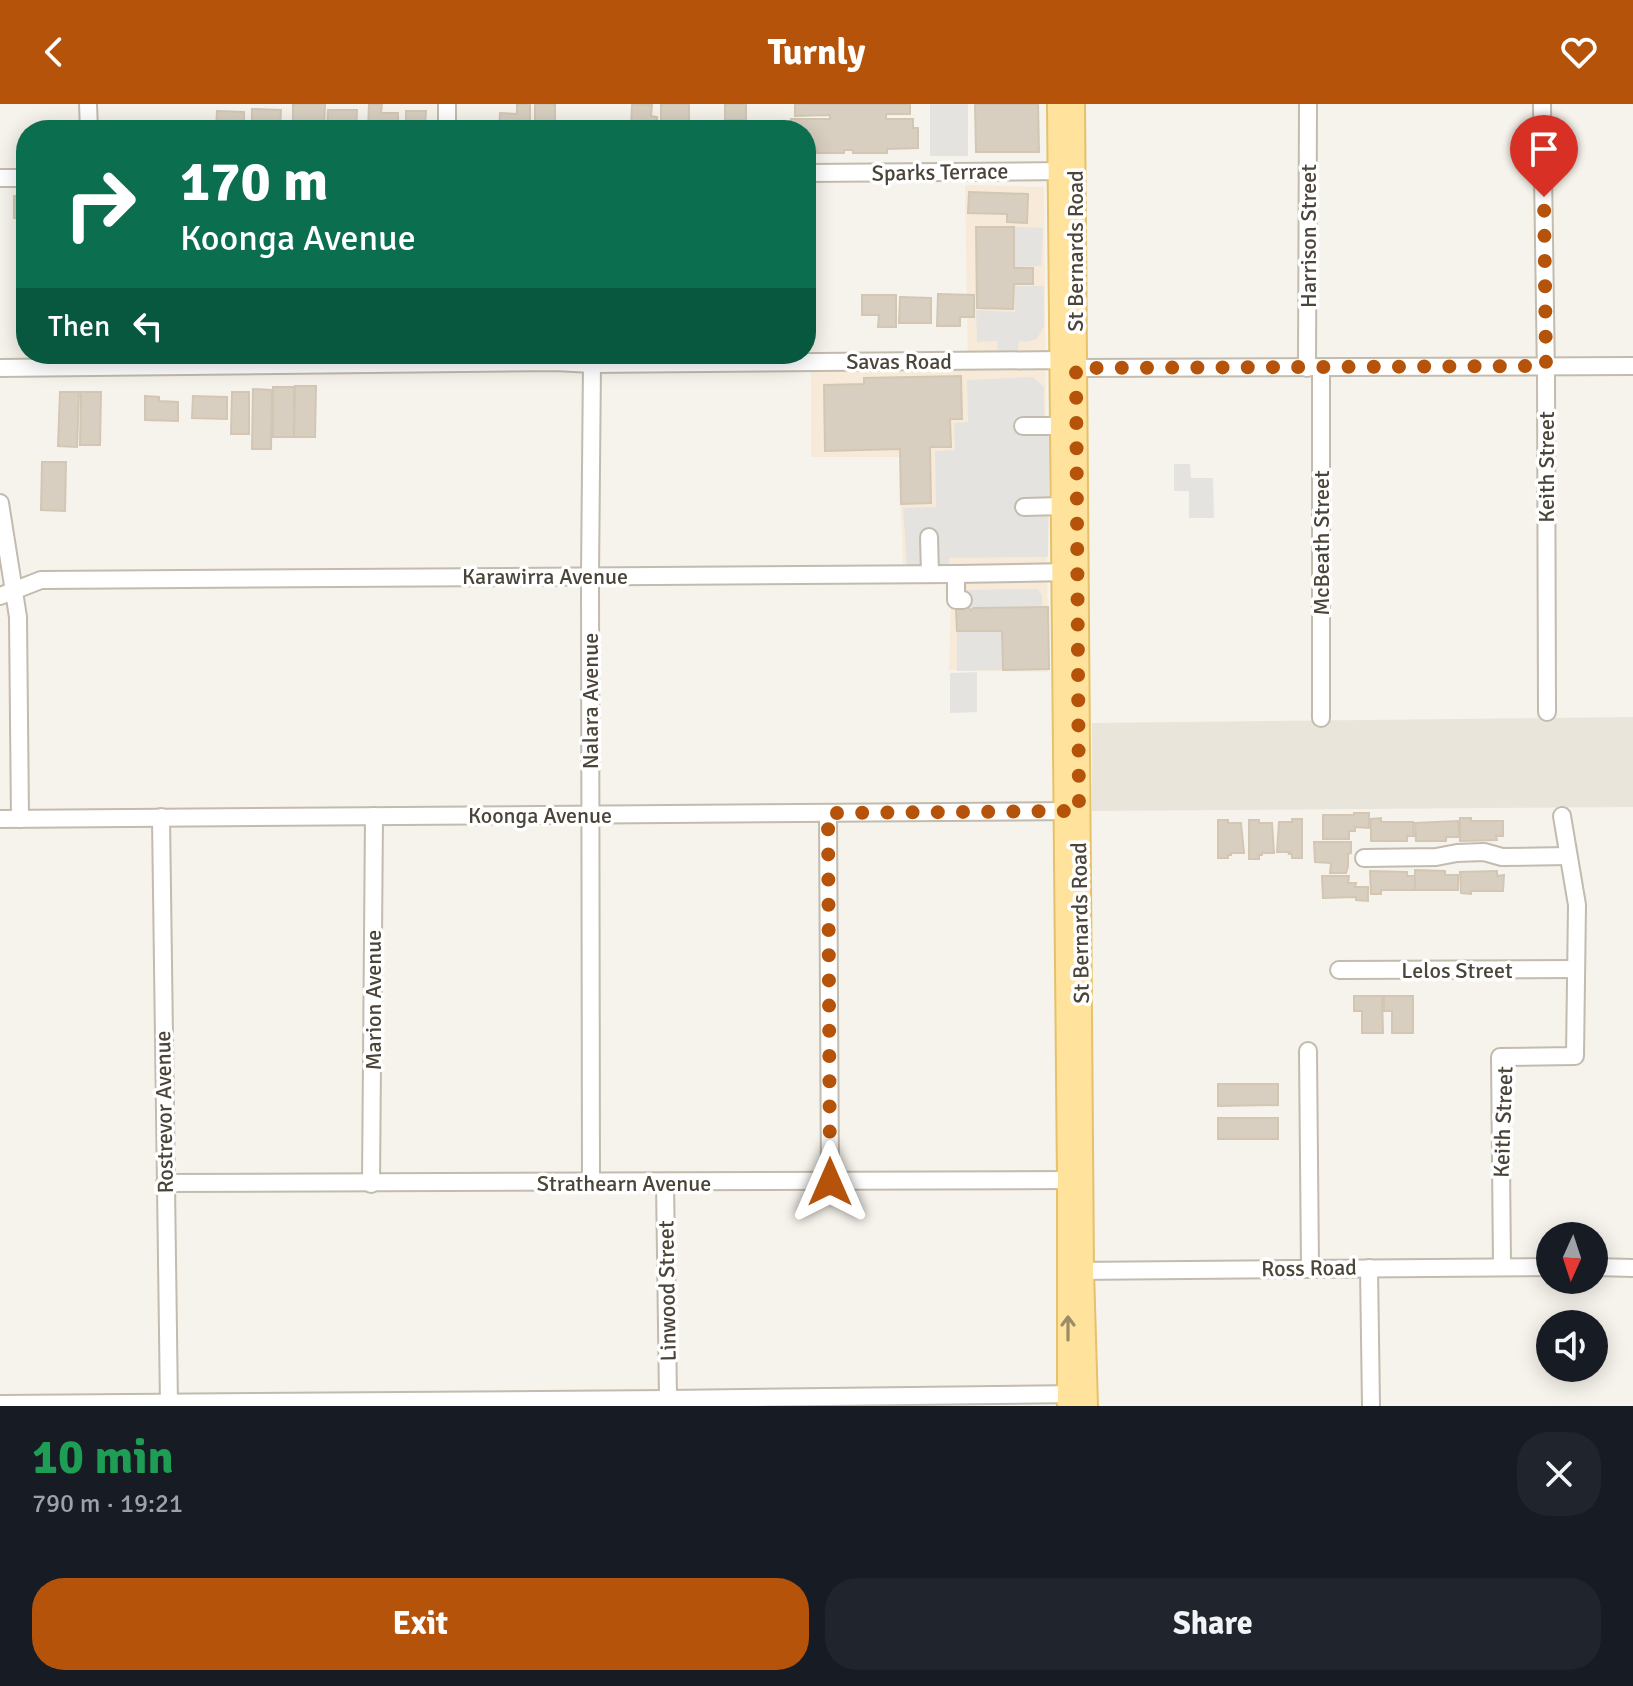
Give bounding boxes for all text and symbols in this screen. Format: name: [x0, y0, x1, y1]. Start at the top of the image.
icon: back: [32, 30, 76, 74]
text: Turnly: [768, 30, 865, 75]
icon: heart: [1557, 30, 1601, 74]
pin: [1510, 115, 1578, 197]
icon: arrive: [1522, 127, 1566, 171]
text: 170 m: [180, 147, 328, 216]
icon: right: [48, 152, 152, 256]
street label: Sparks Terrace: [871, 157, 1009, 187]
street label: Harrison Street: [1295, 164, 1322, 308]
street label: St Bernards Road: [1062, 170, 1089, 332]
text: Koonga Avenue: [180, 216, 416, 261]
icon: left: [126, 304, 170, 348]
text: Then: [48, 308, 110, 345]
street label: Savas Road: [846, 348, 952, 375]
street label: Keith Street: [1533, 411, 1560, 523]
street label: McBeath Street: [1308, 470, 1335, 616]
street label: Karawirra Avenue: [462, 563, 628, 590]
street label: Nalara Avenue: [577, 633, 604, 769]
street label: Koonga Avenue: [468, 802, 612, 829]
street label: St Bernards Road: [1065, 842, 1095, 1004]
street label: Marion Avenue: [360, 930, 387, 1070]
street label: Lelos Street: [1401, 957, 1513, 984]
street label: Rostrevor Avenue: [149, 1030, 179, 1194]
street label: Keith Street: [1488, 1066, 1518, 1178]
position arrow: [788, 1140, 872, 1224]
street label: Strathearn Avenue: [537, 1170, 711, 1197]
street label: Linwood Street: [652, 1220, 682, 1362]
north arrow: [1536, 1222, 1608, 1294]
map controls: [1536, 1222, 1608, 1382]
street label: Ross Road: [1261, 1254, 1357, 1282]
button: sound: [1536, 1310, 1608, 1382]
one-way arrow: [1060, 1315, 1076, 1342]
text: 10 min: [32, 1428, 174, 1487]
button: close: [1517, 1432, 1601, 1516]
text: 790 m · 19:21: [32, 1488, 183, 1520]
button: Exit: [32, 1578, 809, 1670]
button: Share: [825, 1578, 1601, 1670]

